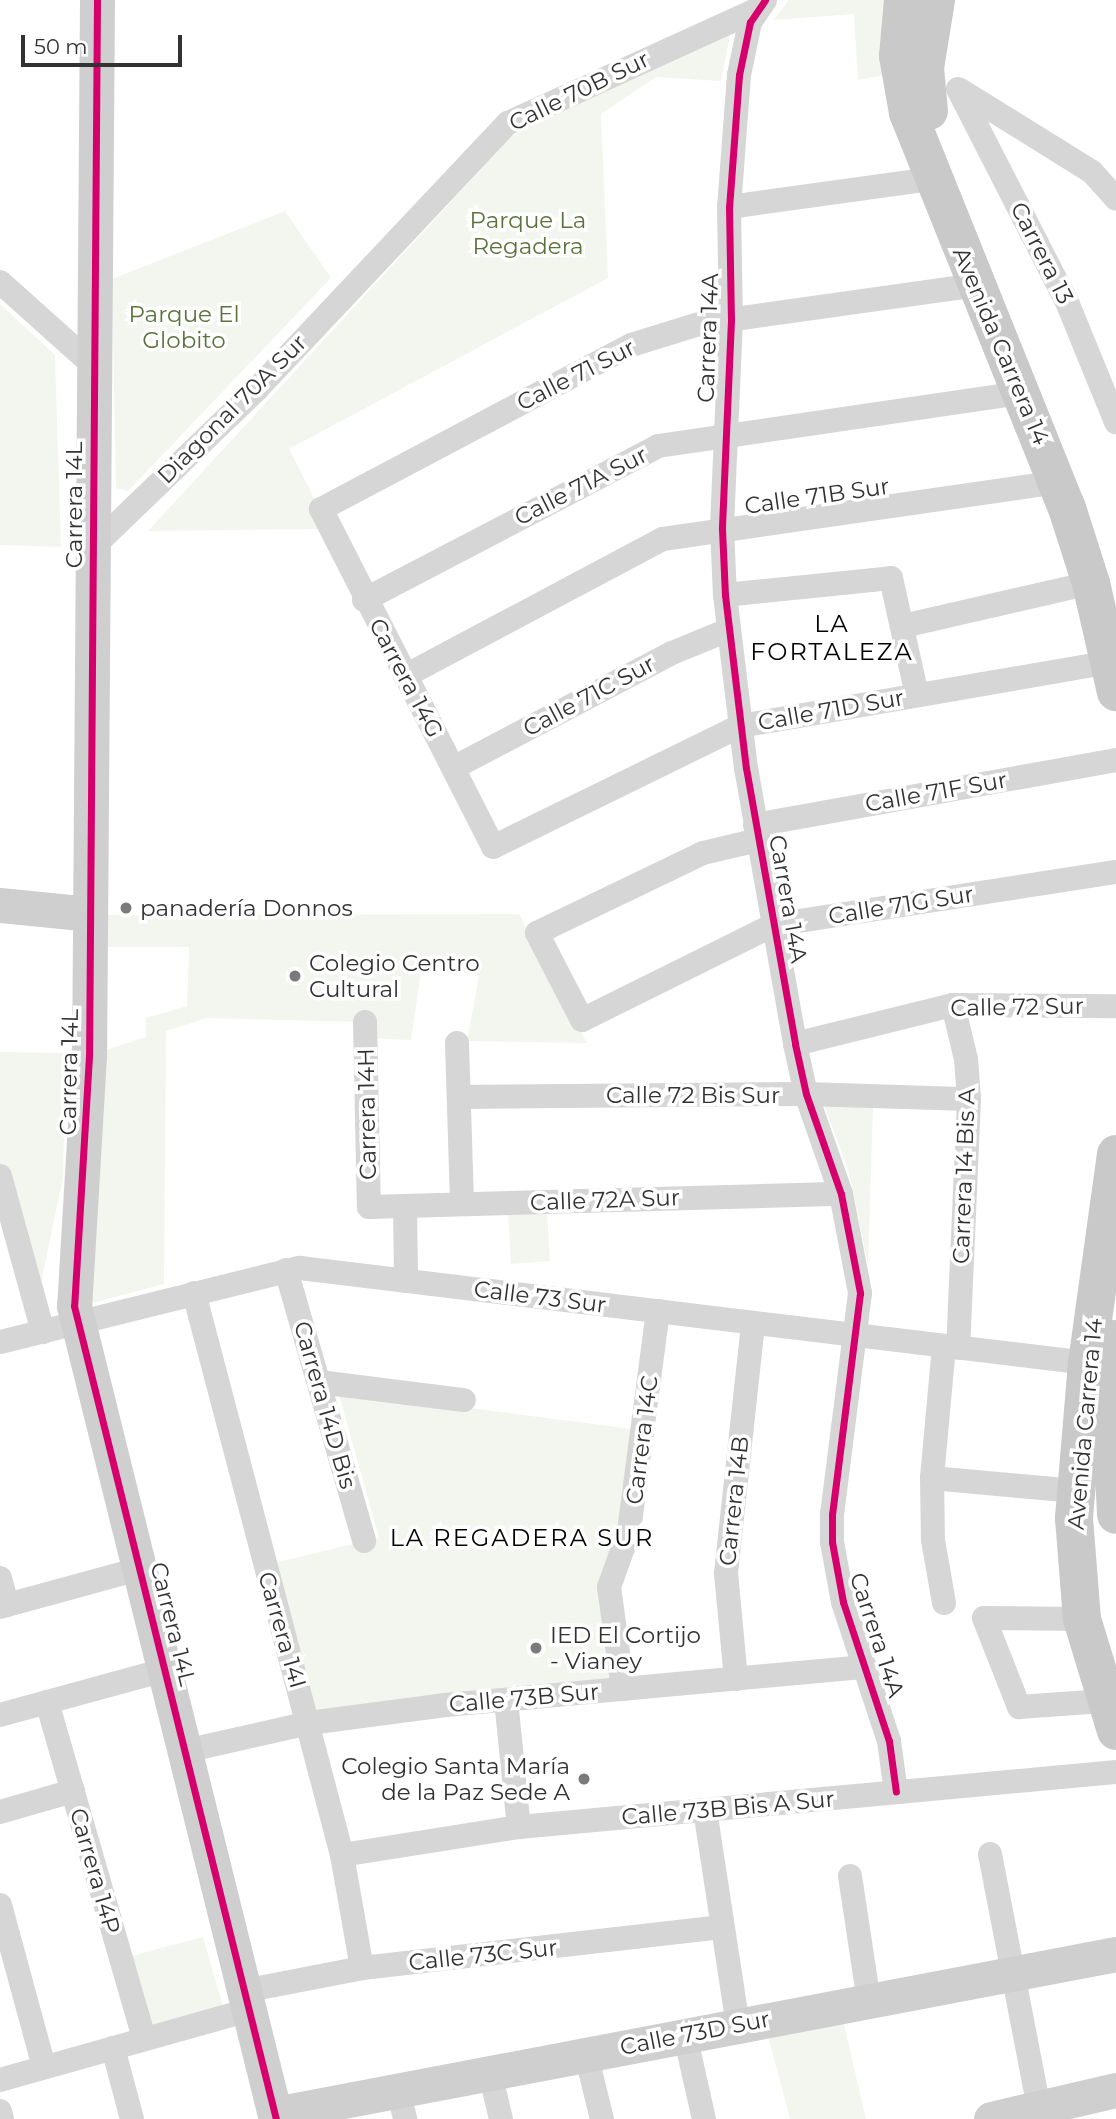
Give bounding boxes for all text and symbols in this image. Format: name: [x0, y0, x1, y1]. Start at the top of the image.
scale bar: [24, 21, 186, 65]
text: 50 m: [34, 34, 88, 59]
street label: Calle 70B Sur: [504, 45, 654, 137]
street label: Carrera 13: [1005, 197, 1079, 309]
park label: Parque La Regadera: [470, 206, 586, 260]
street label: Avenida Carrera 14: [947, 243, 1055, 449]
street label: Carrera 14A: [692, 273, 724, 403]
park label: Parque El Globito: [128, 300, 240, 354]
street label: Diagonal 70A Sur: [152, 329, 312, 489]
street label: Calle 71 Sur: [512, 333, 640, 417]
street label: Calle 71A Sur: [510, 441, 652, 531]
street label: Carrera 14L: [60, 442, 88, 568]
street label: Calle 71B Sur: [743, 472, 891, 520]
district label: LA FORTALEZA: [751, 610, 913, 666]
street label: Carrera 14G: [363, 614, 449, 742]
street label: Calle 71C Sur: [518, 650, 660, 742]
street label: Calle 71D Sur: [756, 684, 906, 736]
street label: Calle 71F Sur: [863, 766, 1009, 818]
street label: Carrera 14A: [763, 833, 813, 965]
street label: Calle 71G Sur: [826, 880, 976, 930]
place label: panadería Donnos: [140, 894, 353, 922]
marker: panadería Donnos: [118, 900, 134, 916]
place label: Colegio Centro Cultural: [309, 949, 480, 1003]
marker: Colegio Centro Cultural: [287, 968, 303, 984]
street label: Calle 72 Sur: [950, 992, 1084, 1022]
street label: Carrera 14L: [54, 1009, 84, 1135]
street label: Carrera 14H: [352, 1048, 382, 1180]
street label: Calle 72 Bis Sur: [606, 1081, 780, 1109]
street label: Carrera 14 Bis A: [947, 1087, 981, 1265]
street label: Calle 72A Sur: [530, 1184, 680, 1216]
street label: Calle 73 Sur: [472, 1275, 608, 1319]
street label: Avenida Carrera 14: [1062, 1317, 1108, 1531]
street label: Carrera 14D Bis: [288, 1318, 362, 1492]
street label: Carrera 14C: [620, 1374, 664, 1506]
street label: Carrera 14B: [713, 1435, 755, 1567]
district label: LA REGADERA SUR: [392, 1524, 652, 1552]
street label: Carrera 14L: [144, 1559, 202, 1689]
street label: Carrera 14I: [252, 1569, 312, 1691]
street label: Carrera 14A: [844, 1569, 910, 1701]
place label: IED El Cortijo - Vianey: [550, 1621, 701, 1675]
marker: IED El Cortijo - Vianey: [528, 1640, 544, 1656]
street label: Calle 73B Sur: [448, 1678, 600, 1718]
place label: Colegio Santa María de la Paz Sede A: [341, 1752, 570, 1806]
marker: Colegio Santa María de la Paz Sede A: [576, 1771, 592, 1787]
street label: Calle 73B Bis A Sur: [620, 1785, 836, 1831]
street label: Carrera 14P: [64, 1805, 126, 1937]
street label: Calle 73C Sur: [407, 1933, 559, 1977]
street label: Calle 73D Sur: [618, 2005, 772, 2061]

